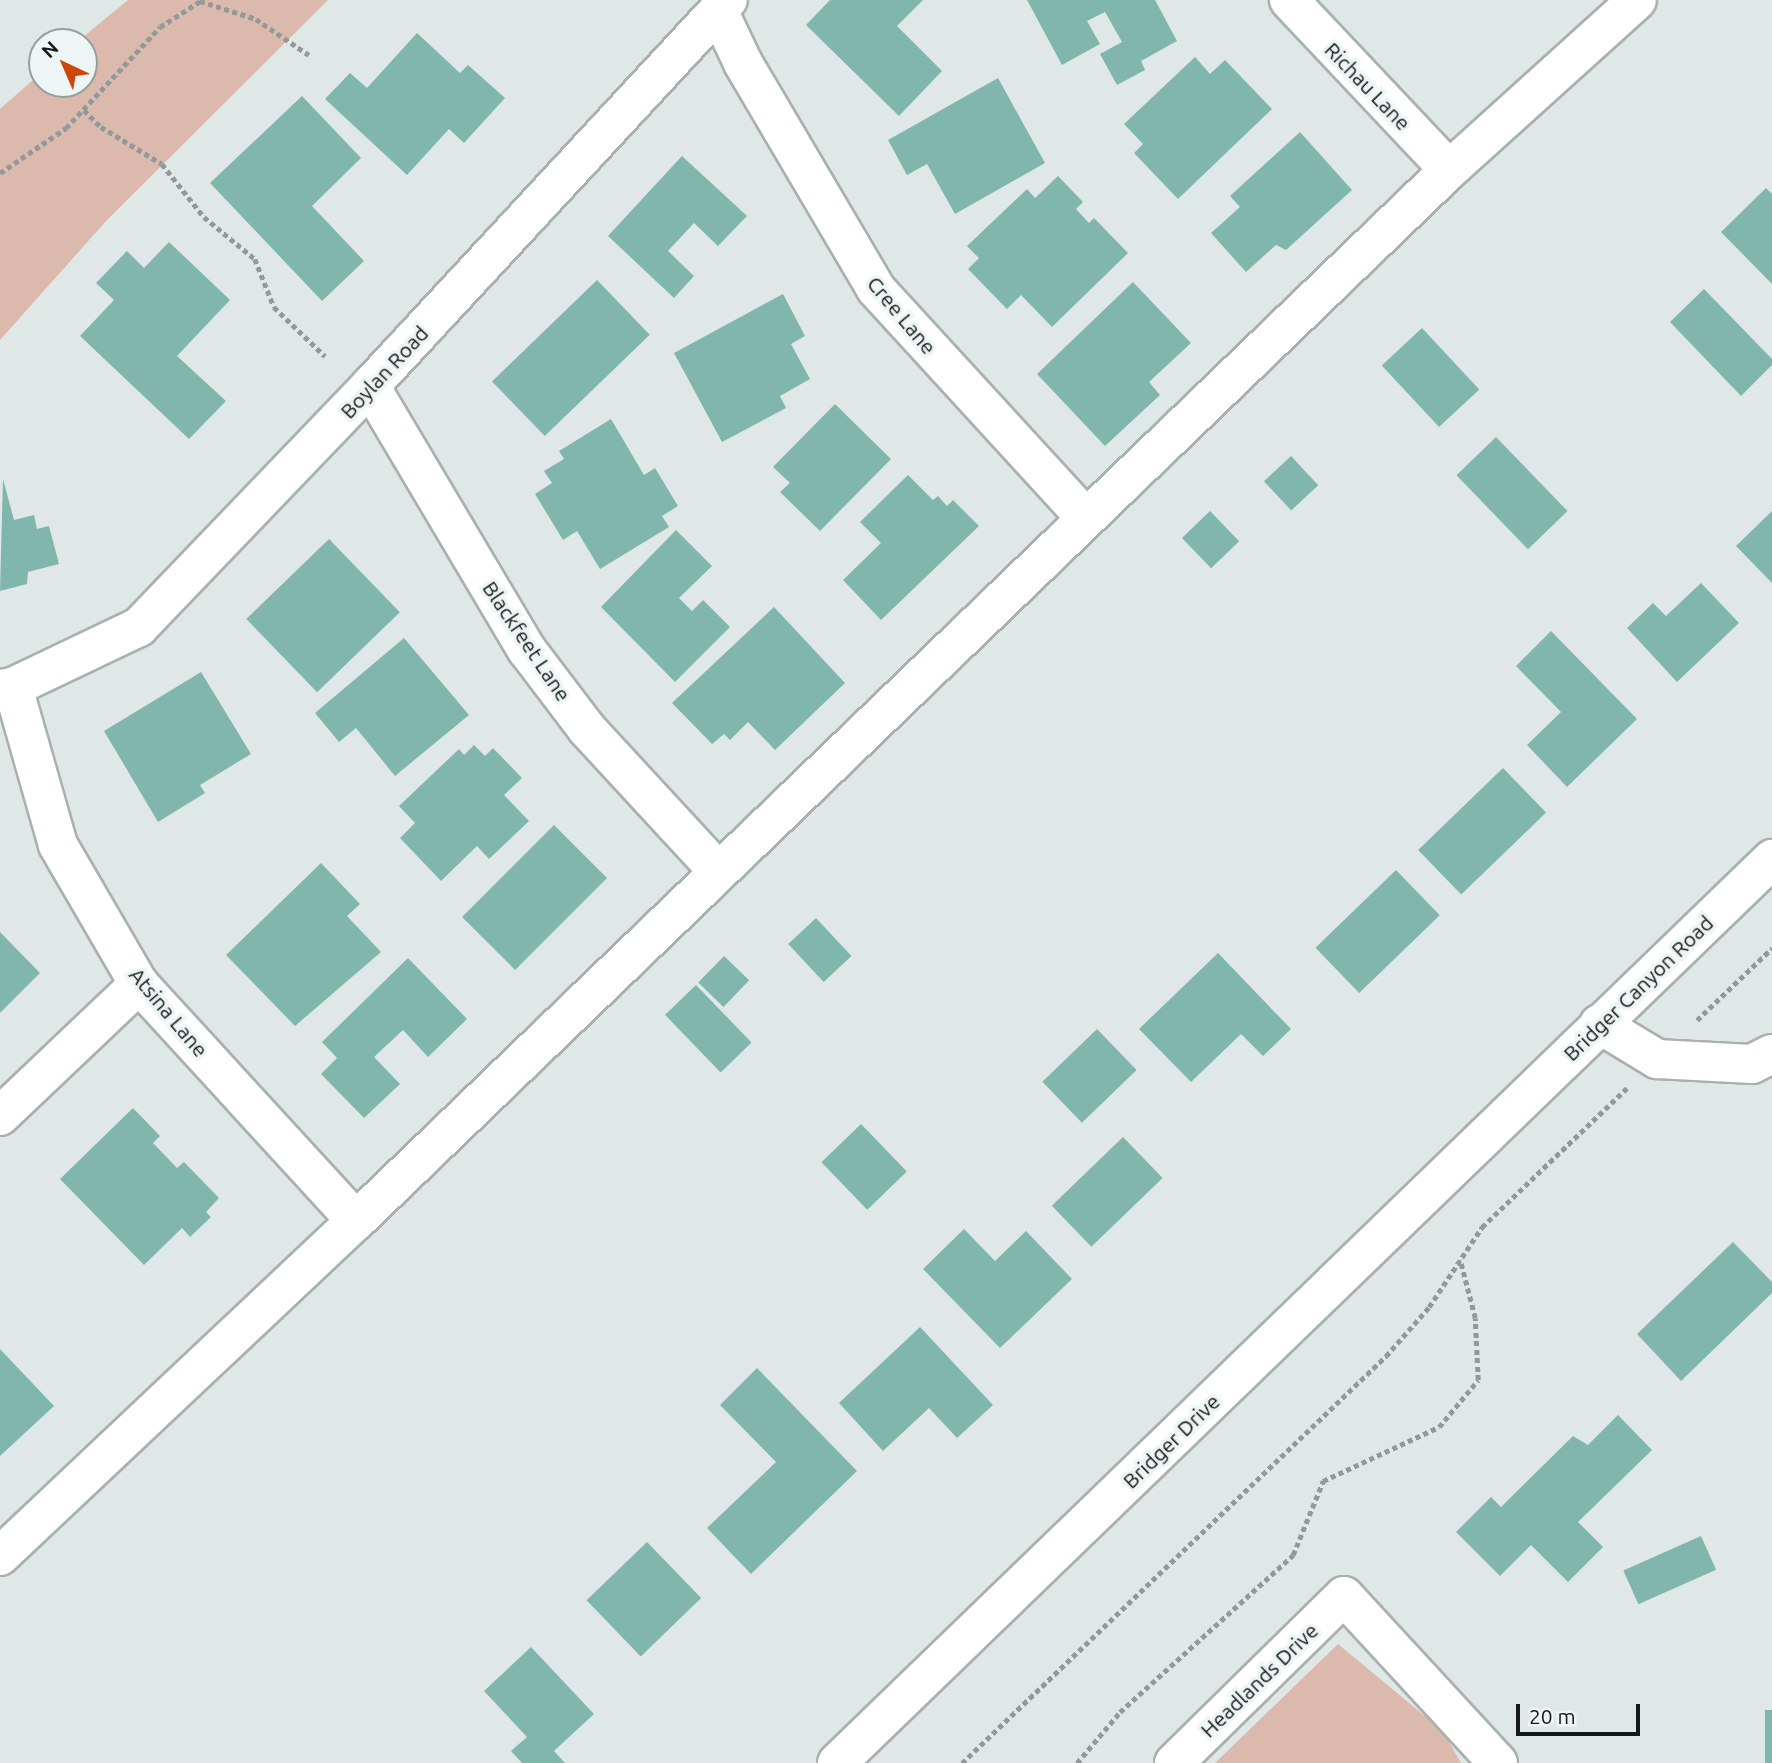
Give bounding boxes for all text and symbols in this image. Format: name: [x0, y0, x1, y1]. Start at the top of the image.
north arrow: [28, 28, 98, 98]
text: N: [37, 36, 63, 62]
street label: Richau Lane: [1320, 37, 1416, 135]
street label: Cree Lane: [862, 271, 942, 359]
street label: Boylan Road: [335, 321, 433, 423]
street label: Blackfeet Lane: [478, 576, 576, 706]
street label: Bridger Canyon Road: [1558, 910, 1718, 1066]
street label: Atsina Lane: [124, 962, 214, 1062]
street label: Bridger Drive: [1117, 1389, 1225, 1493]
street label: Headlands Drive: [1195, 1618, 1323, 1742]
scale bar: [1520, 1690, 1644, 1734]
text: 20 m: [1529, 1704, 1576, 1728]

